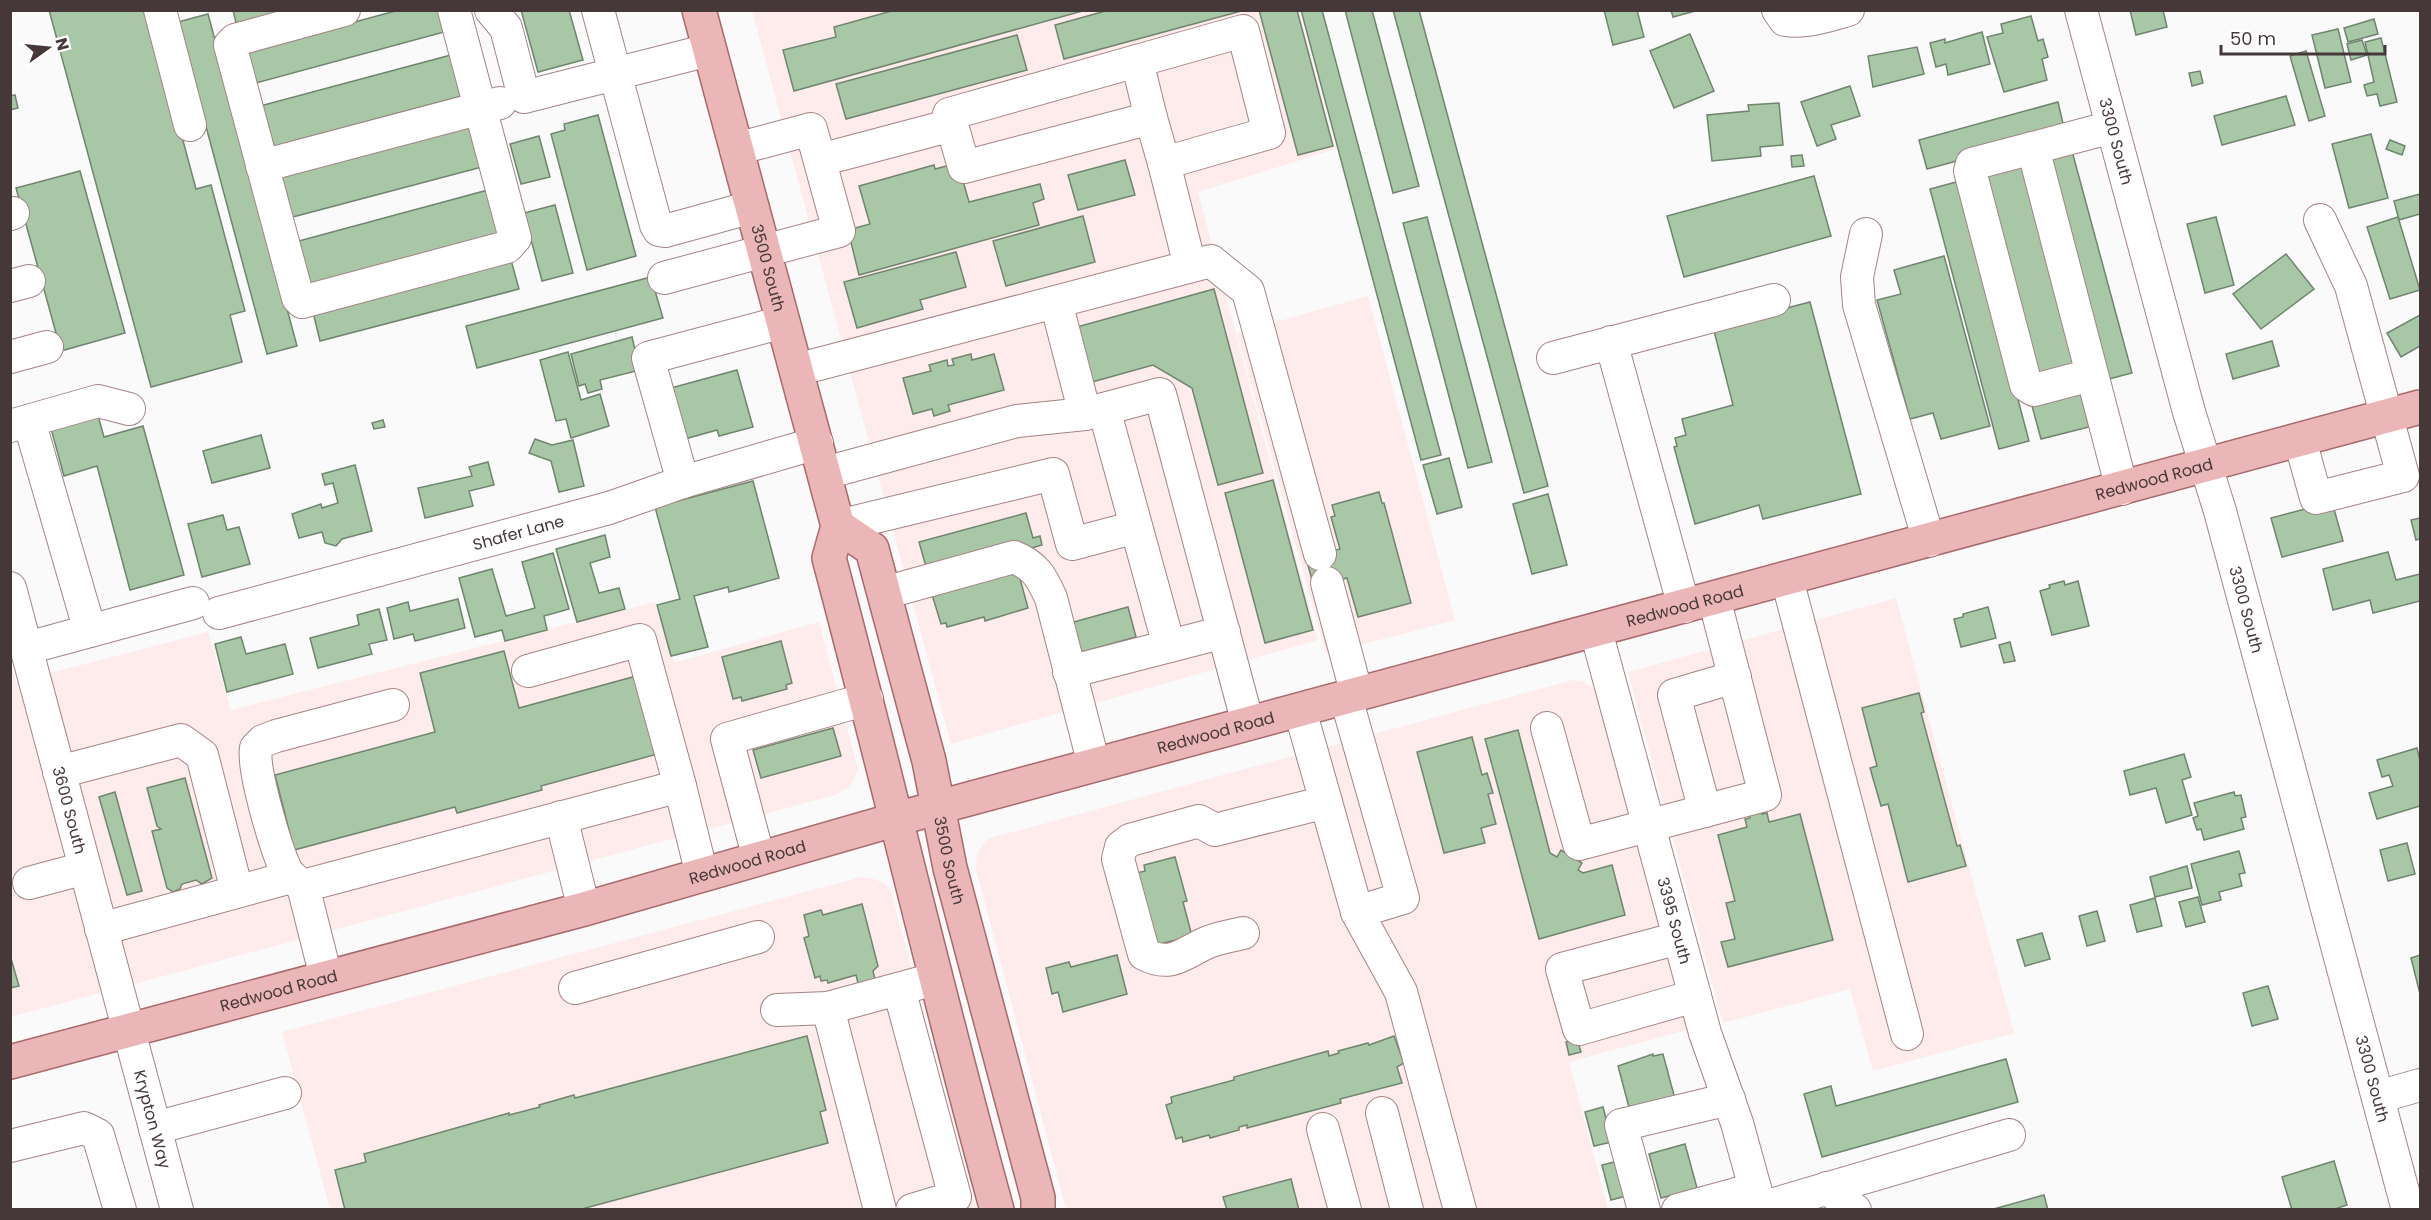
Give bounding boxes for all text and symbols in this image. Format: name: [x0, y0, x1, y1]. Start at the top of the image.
north arrow: [18, 18, 78, 78]
scale bar: [2221, 18, 2384, 56]
text: 50 m: [2230, 26, 2276, 51]
text: N: [49, 35, 75, 53]
street label: 3300 South: [2094, 95, 2139, 187]
street label: 3500 South: [746, 221, 791, 314]
street label: Redwood Road: [2093, 452, 2215, 506]
street label: Shafer Lane: [470, 509, 567, 556]
street label: 3300 South: [2224, 563, 2269, 656]
street label: Redwood Road: [1624, 579, 1746, 632]
street label: Redwood Road: [1154, 705, 1277, 759]
street label: 3600 South: [47, 764, 92, 857]
street label: 3500 South: [929, 814, 971, 907]
street label: Redwood Road: [686, 834, 809, 890]
street label: 3395 South: [1652, 874, 1697, 967]
street label: Redwood Road: [217, 964, 340, 1017]
street label: 3300 South: [2350, 1033, 2395, 1125]
street label: Krypton Way: [128, 1067, 177, 1171]

